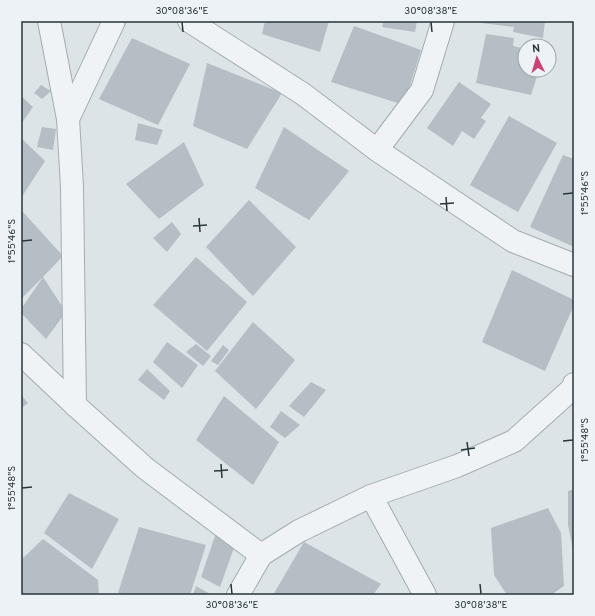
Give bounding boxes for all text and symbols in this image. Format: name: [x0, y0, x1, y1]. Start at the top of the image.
text: 30°08'36"E: [155, 5, 209, 18]
text: 30°08'38"E: [404, 5, 458, 18]
north arrow: [517, 38, 557, 78]
text: N: [532, 42, 541, 56]
text: 1°55'46"S: [579, 171, 592, 215]
text: 1°55'46"S: [6, 219, 19, 263]
text: 1°55'48"S: [579, 418, 592, 462]
text: 1°55'48"S: [6, 466, 19, 510]
text: 30°08'36"E: [205, 599, 259, 612]
text: 30°08'38"E: [454, 599, 508, 612]

